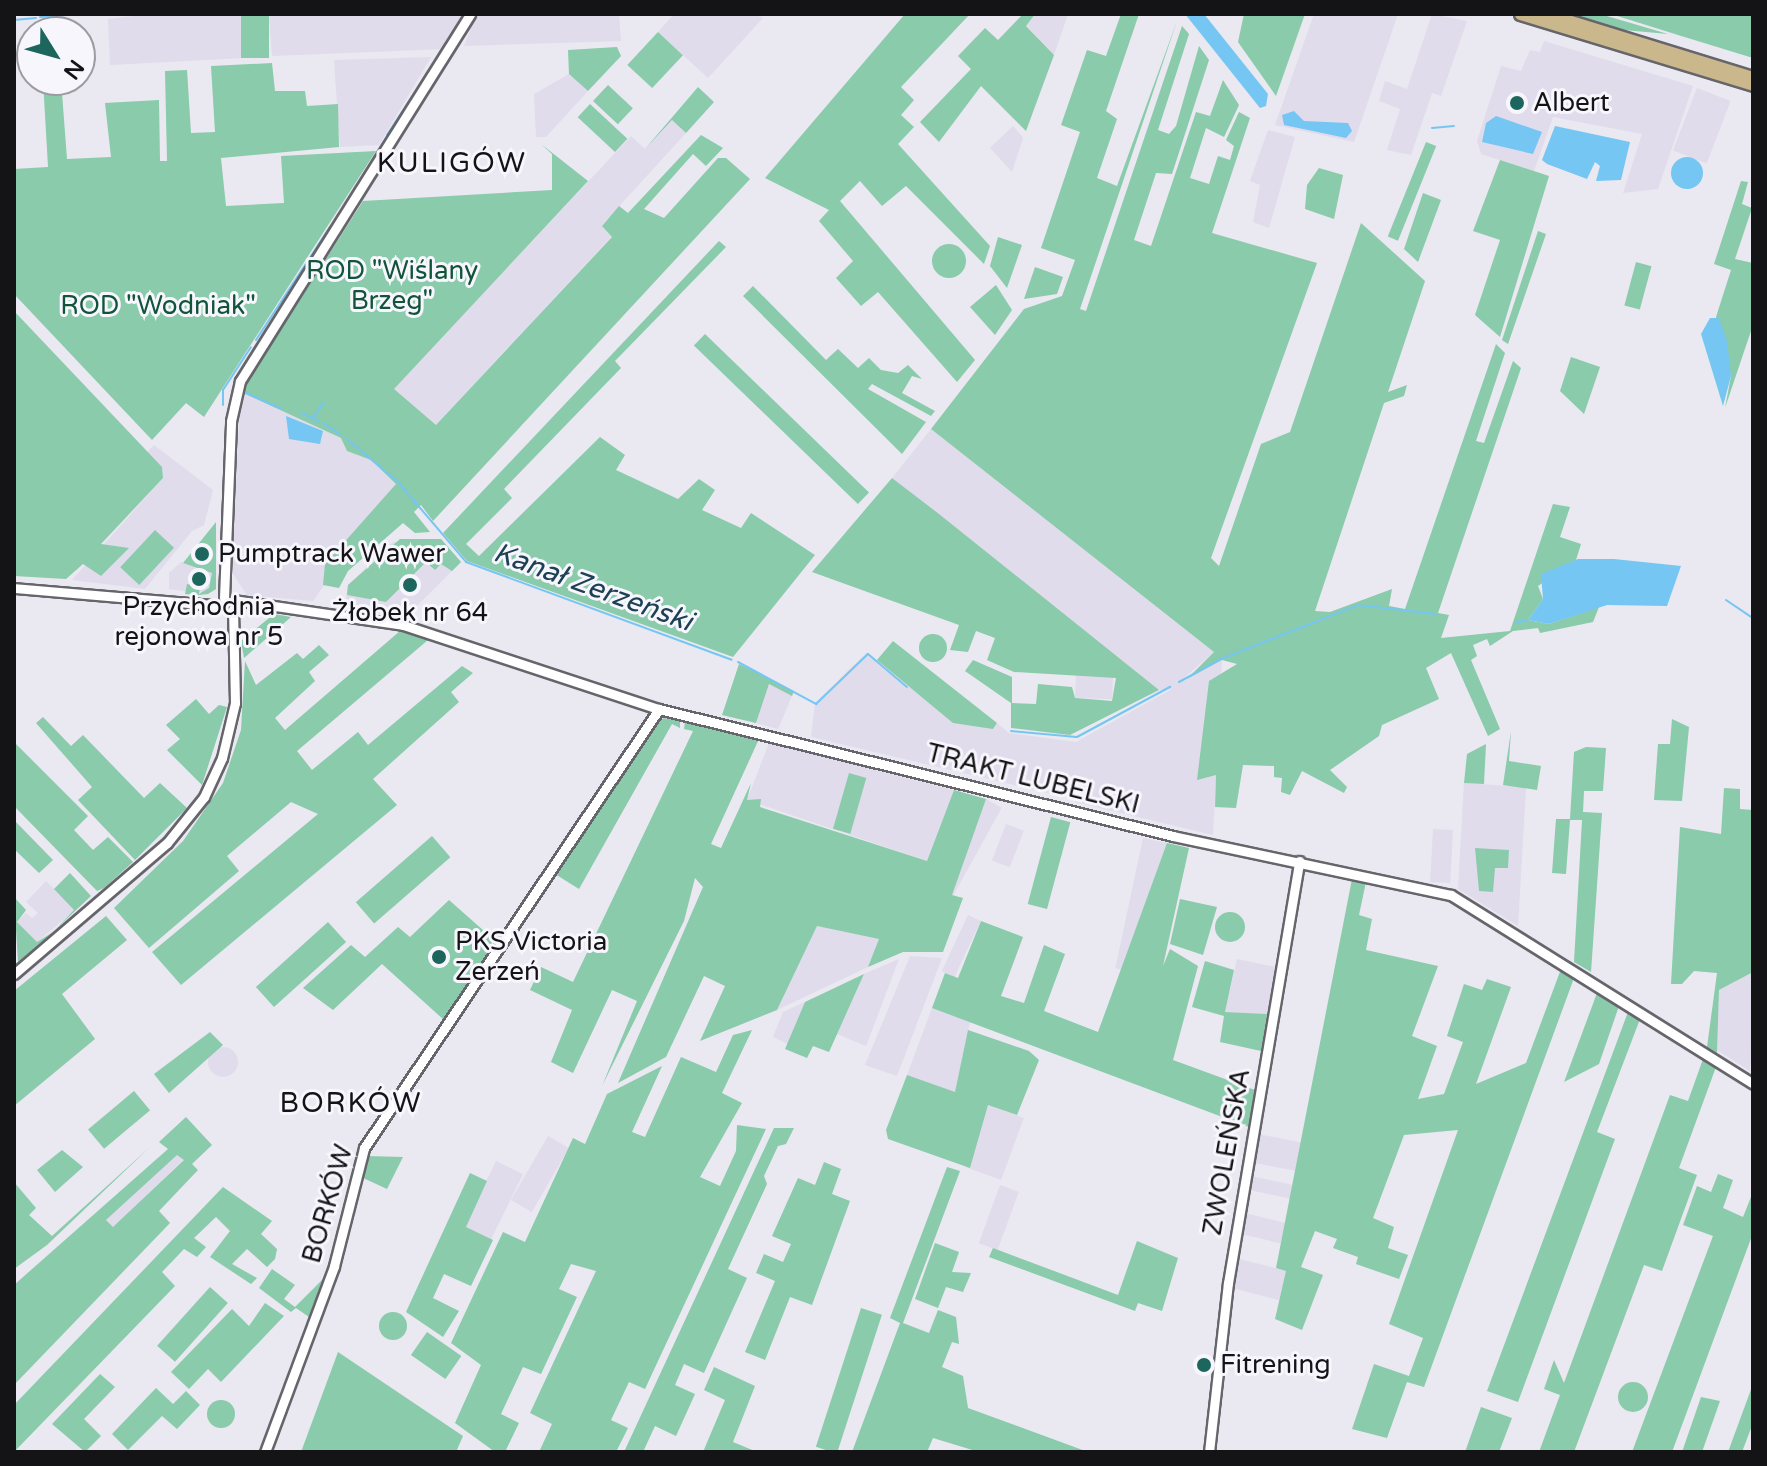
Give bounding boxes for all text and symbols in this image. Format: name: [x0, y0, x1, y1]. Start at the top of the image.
north arrow: [16, 16, 96, 96]
text: N: [58, 54, 89, 84]
place label: Albert: [1533, 87, 1610, 119]
marker: Albert: [1508, 94, 1526, 112]
district label: KULIGÓW: [377, 146, 527, 180]
park label: ROD "Wiślany Brzeg": [306, 255, 478, 316]
park label: ROD "Wodniak": [60, 290, 256, 322]
water label: Kanał Zerzeński: [489, 536, 697, 638]
place label: Pumptrack Wawer: [218, 538, 445, 570]
marker: Pumptrack Wawer: [193, 545, 211, 563]
marker: Przychodnia rejonowa nr 5: [190, 570, 208, 588]
marker: Żłobek nr 64: [401, 576, 419, 594]
place label: Przychodnia rejonowa nr 5: [115, 591, 283, 652]
place label: Żłobek nr 64: [332, 597, 488, 629]
street label: TRAKT LUBELSKI: [923, 737, 1143, 821]
place label: PKS Victoria Zerzeń: [455, 926, 607, 988]
marker: PKS Victoria Zerzeń: [430, 948, 448, 966]
street label: ZWOLEŃSKA: [1197, 1066, 1257, 1238]
district label: BORKÓW: [279, 1086, 423, 1120]
street label: BORKÓW: [296, 1141, 360, 1267]
place label: Fitrening: [1220, 1349, 1331, 1381]
marker: Fitrening: [1195, 1356, 1213, 1374]

